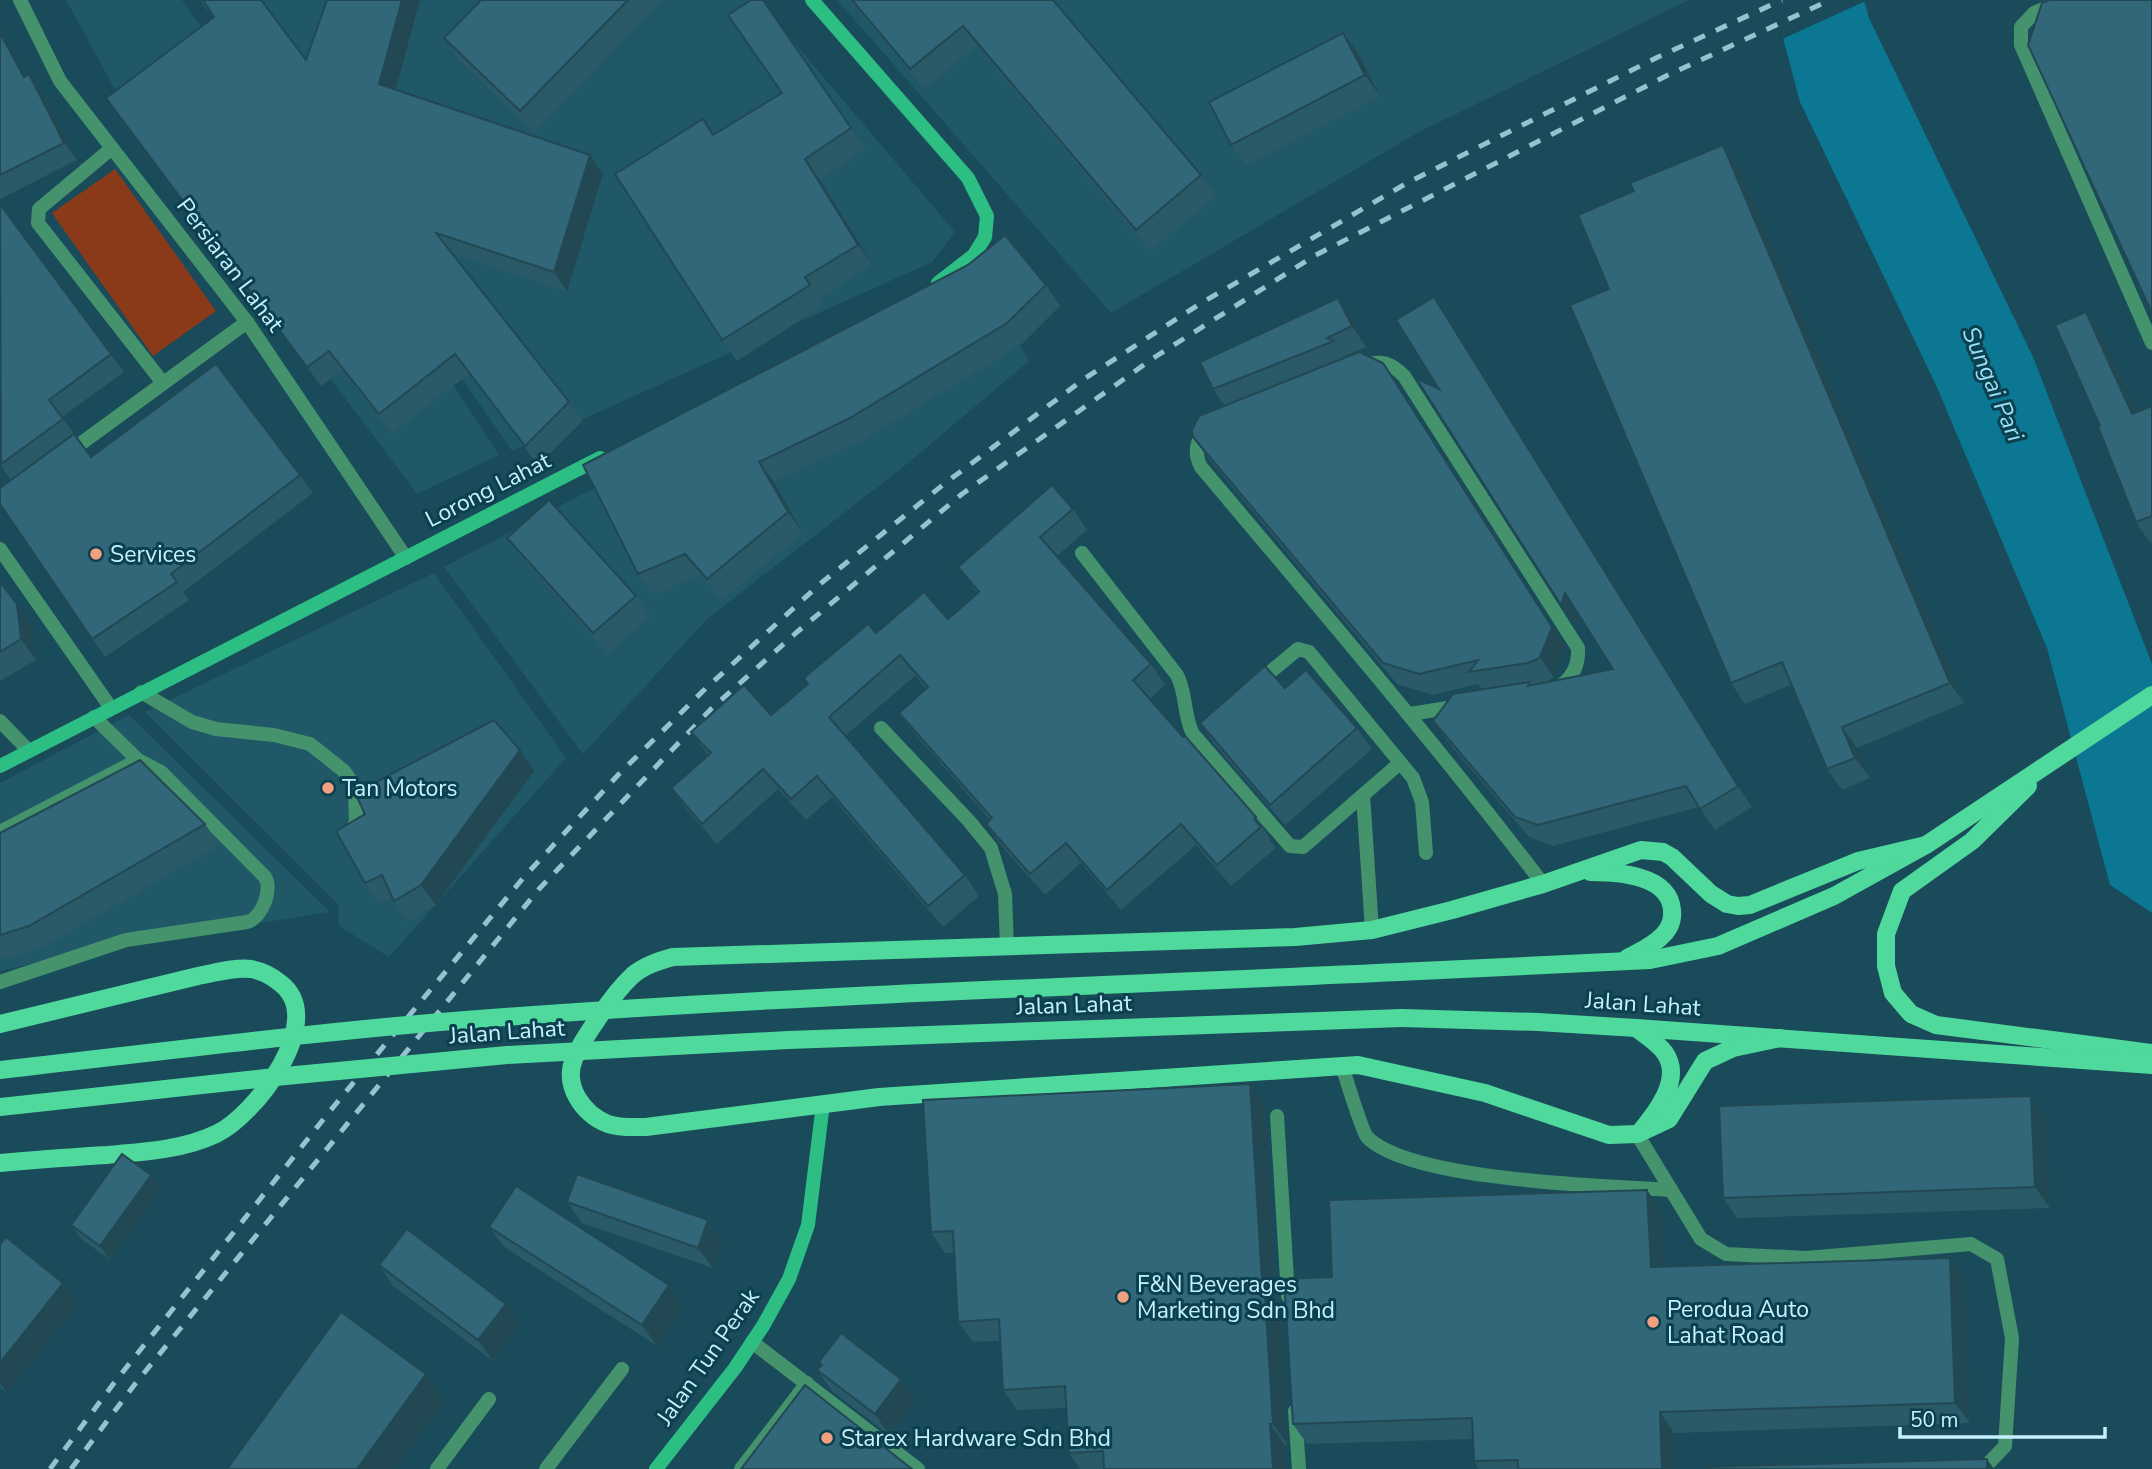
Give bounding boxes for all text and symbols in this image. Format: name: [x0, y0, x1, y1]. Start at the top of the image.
street label: Persiaran Lahat: [169, 192, 291, 339]
water label: Sungai Pari: [1954, 322, 2032, 447]
street label: Lorong Lahat: [420, 445, 557, 535]
place label: Services: [110, 539, 196, 570]
marker: Services: [88, 546, 104, 562]
place label: Tan Motors: [342, 773, 458, 804]
marker: Tan Motors: [320, 780, 336, 796]
street label: Jalan Lahat: [1583, 984, 1703, 1024]
street label: Jalan Lahat: [1015, 987, 1133, 1023]
street label: Jalan Lahat: [447, 1012, 567, 1052]
place label: F&N Beverages Marketing Sdn Bhd: [1137, 1269, 1335, 1326]
street label: Jalan Tun Perak: [649, 1282, 767, 1432]
marker: F&N Beverages Marketing Sdn Bhd: [1115, 1289, 1131, 1305]
place label: Perodua Auto Lahat Road: [1667, 1294, 1809, 1351]
marker: Perodua Auto Lahat Road: [1645, 1314, 1661, 1330]
scale bar: [1900, 1396, 2105, 1440]
text: 50 m: [1910, 1406, 1959, 1434]
place label: Starex Hardware Sdn Bhd: [841, 1423, 1111, 1454]
marker: Starex Hardware Sdn Bhd: [819, 1430, 835, 1446]

